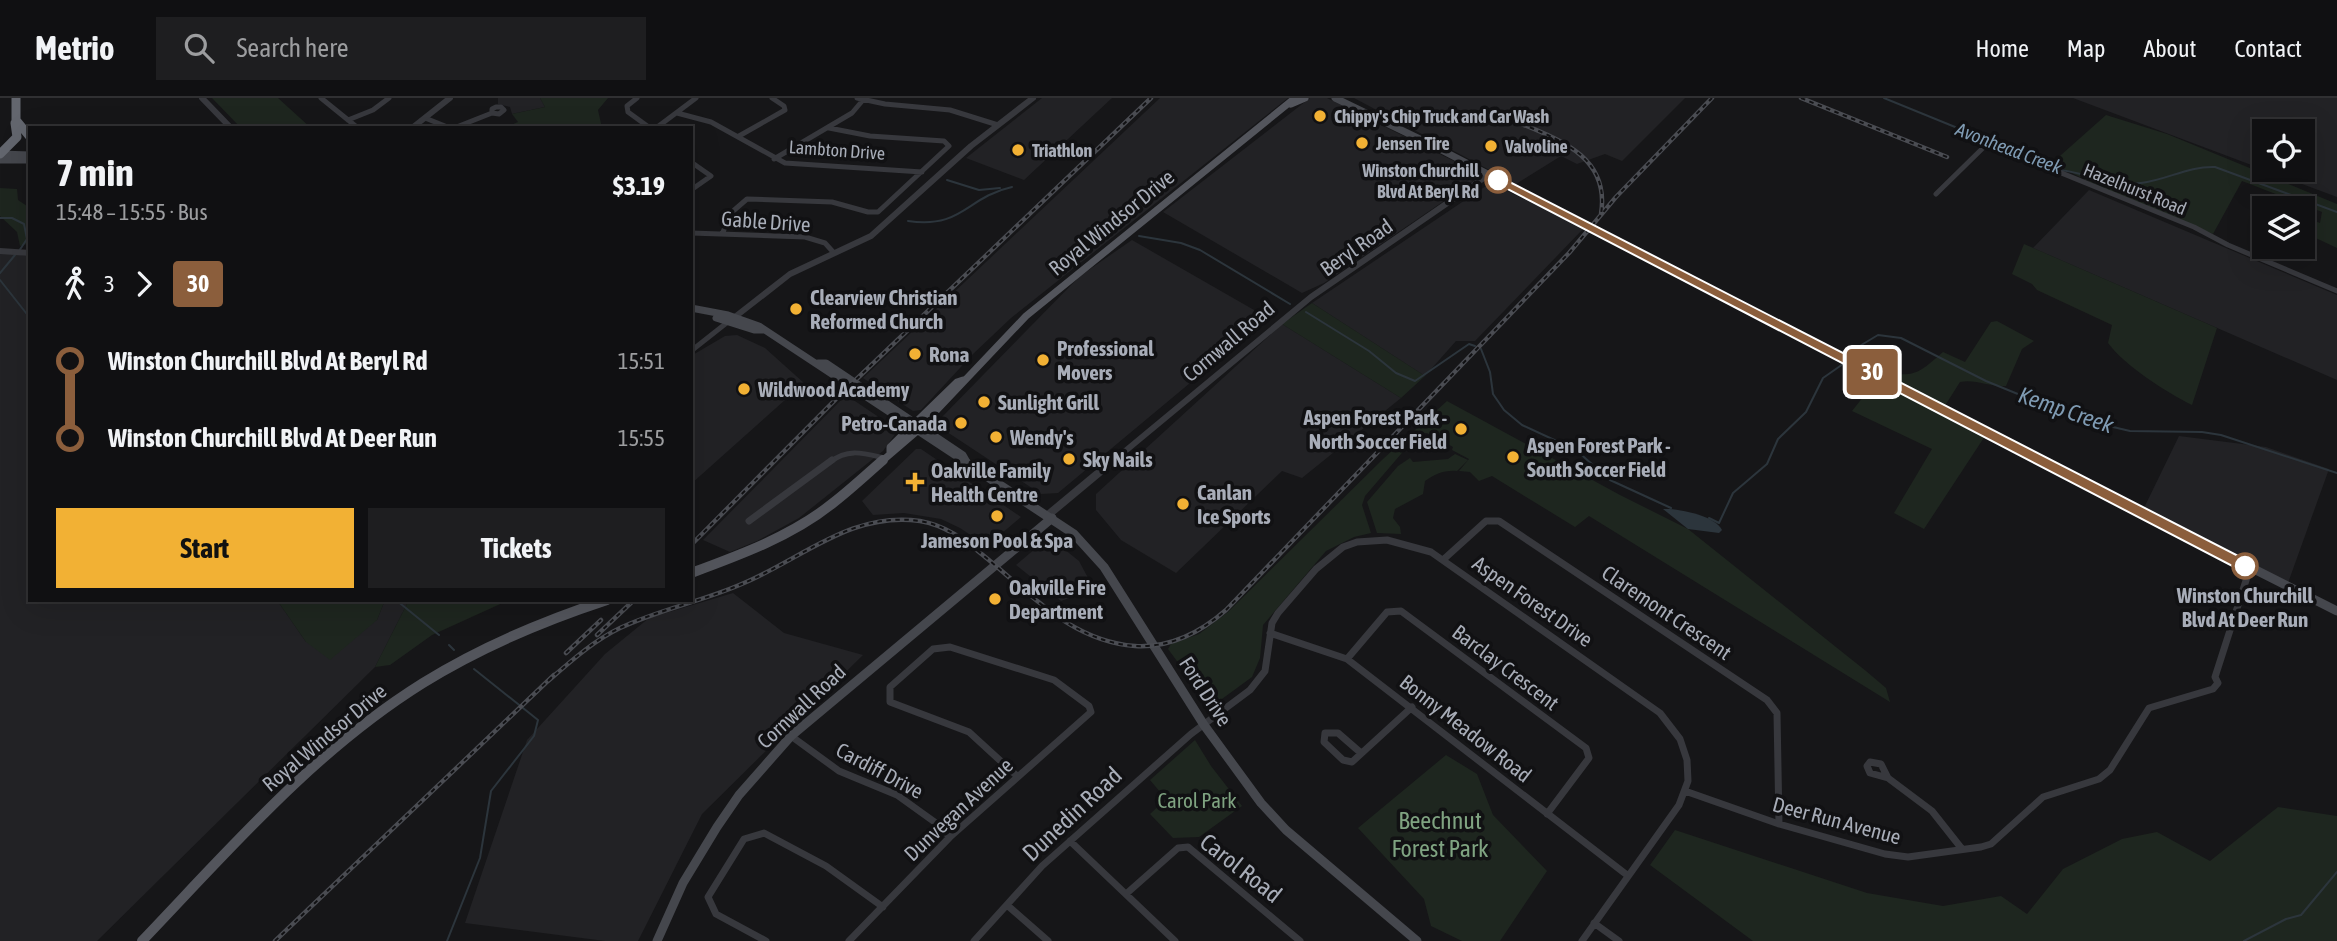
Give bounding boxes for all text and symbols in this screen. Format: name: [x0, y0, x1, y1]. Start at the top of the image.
search box: [156, 17, 646, 80]
text: Metrio: [35, 29, 114, 67]
icon: search: [180, 29, 218, 67]
text: Search here: [236, 33, 349, 63]
text: Home: [1975, 35, 2029, 62]
text: Map: [2067, 35, 2105, 62]
text: About: [2143, 35, 2196, 62]
text: Contact: [2234, 35, 2302, 62]
place label: Chippy's Chip Truck and Car Wash: [1334, 106, 1549, 127]
marker: Chippy's Chip Truck and Car Wash: [1312, 108, 1328, 124]
water label: Avonhead Creek: [1952, 117, 2066, 179]
map controls: [2252, 119, 2315, 259]
button: locate: [2252, 119, 2315, 182]
place label: Jensen Tire: [1375, 133, 1450, 154]
marker: Jensen Tire: [1354, 135, 1370, 151]
street label: Lambton Drive: [788, 136, 886, 164]
place label: Valvoline: [1504, 136, 1568, 157]
marker: Valvoline: [1483, 138, 1499, 154]
place label: Triathlon: [1032, 140, 1093, 161]
marker: Triathlon: [1010, 142, 1026, 158]
text: 7 min: [56, 151, 134, 194]
street label: Hazelhurst Road: [2080, 159, 2190, 219]
place label: Winston Churchill Blvd At Beryl Rd: [1361, 160, 1479, 202]
street label: Royal Windsor Drive: [1044, 164, 1178, 280]
marker: Winston Churchill Blvd At Beryl Rd: [1485, 167, 1511, 193]
text: $3.19: [613, 171, 665, 201]
button: layers: [2252, 196, 2315, 259]
text: 15:48 – 15:55 · Bus: [56, 199, 208, 225]
street label: Gable Drive: [721, 206, 811, 236]
street label: Beryl Road: [1315, 213, 1397, 281]
icon: walk: [56, 265, 94, 303]
icon: forward: [125, 265, 163, 303]
text: 30: [187, 270, 209, 297]
text: 3: [104, 271, 115, 297]
place label: Clearview Christian Reformed Church: [810, 285, 957, 333]
street label: Cornwall Road: [1177, 296, 1279, 386]
marker: Clearview Christian Reformed Church: [788, 301, 804, 317]
place label: Professional Movers: [1057, 336, 1154, 384]
place label: Rona: [929, 342, 970, 366]
text: Winston Churchill Blvd At Beryl Rd: [108, 346, 428, 376]
marker: Rona: [907, 346, 923, 362]
text: 15:51: [618, 348, 665, 374]
line badge: 30: [1840, 349, 1904, 395]
marker: Professional Movers: [1035, 352, 1051, 368]
text: 30: [1861, 358, 1883, 385]
place label: Wildwood Academy: [757, 377, 910, 401]
marker: Wildwood Academy: [736, 381, 752, 397]
water label: Kemp Creek: [2015, 382, 2118, 439]
place label: Sunlight Grill: [998, 390, 1099, 414]
marker: Sunlight Grill: [976, 394, 992, 410]
place label: Aspen Forest Park - North Soccer Field: [1303, 405, 1447, 453]
place label: Petro-Canada: [841, 411, 947, 435]
marker: Petro-Canada: [953, 415, 969, 431]
marker: Aspen Forest Park - North Soccer Field: [1453, 421, 1469, 437]
text: Winston Churchill Blvd At Deer Run: [108, 423, 437, 453]
text: 15:55: [618, 425, 665, 451]
place label: Wendy's: [1009, 425, 1074, 449]
marker: Wendy's: [988, 429, 1004, 445]
place label: Aspen Forest Park - South Soccer Field: [1526, 433, 1670, 481]
place label: Sky Nails: [1083, 447, 1153, 471]
marker: Aspen Forest Park - South Soccer Field: [1505, 449, 1521, 465]
marker: Sky Nails: [1061, 451, 1077, 467]
place label: Oakville Family Health Centre: [931, 458, 1051, 506]
marker: Oakville Family Health Centre: [905, 472, 925, 492]
place label: Canlan Ice Sports: [1197, 480, 1271, 528]
marker: Canlan Ice Sports: [1175, 496, 1191, 512]
button: Start: [56, 508, 354, 588]
button: Tickets: [368, 508, 665, 588]
marker: Jameson Pool & Spa: [989, 508, 1005, 524]
place label: Jameson Pool & Spa: [920, 528, 1073, 552]
street label: Aspen Forest Drive: [1468, 551, 1598, 651]
marker: Winston Churchill Blvd At Deer Run: [2232, 553, 2258, 579]
street label: Claremont Crescent: [1598, 560, 1736, 664]
place label: Oakville Fire Department: [1009, 575, 1106, 623]
place label: Winston Churchill Blvd At Deer Run: [2176, 583, 2314, 631]
marker: Oakville Fire Department: [987, 591, 1003, 607]
street label: Barclay Crescent: [1448, 619, 1564, 715]
street label: Ford Drive: [1175, 652, 1237, 730]
street label: Cornwall Road: [752, 659, 850, 753]
street label: Bonny Meadow Road: [1395, 669, 1537, 787]
street label: Royal Windsor Drive: [257, 678, 391, 796]
street label: Cardiff Drive: [832, 737, 928, 803]
street label: Dunvegan Avenue: [899, 753, 1017, 865]
street label: Dunedin Road: [1017, 761, 1127, 867]
park label: Carol Park: [1158, 788, 1236, 812]
street label: Deer Run Avenue: [1770, 791, 1904, 849]
park label: Beechnut Forest Park: [1391, 807, 1489, 862]
street label: Carol Road: [1195, 828, 1287, 908]

